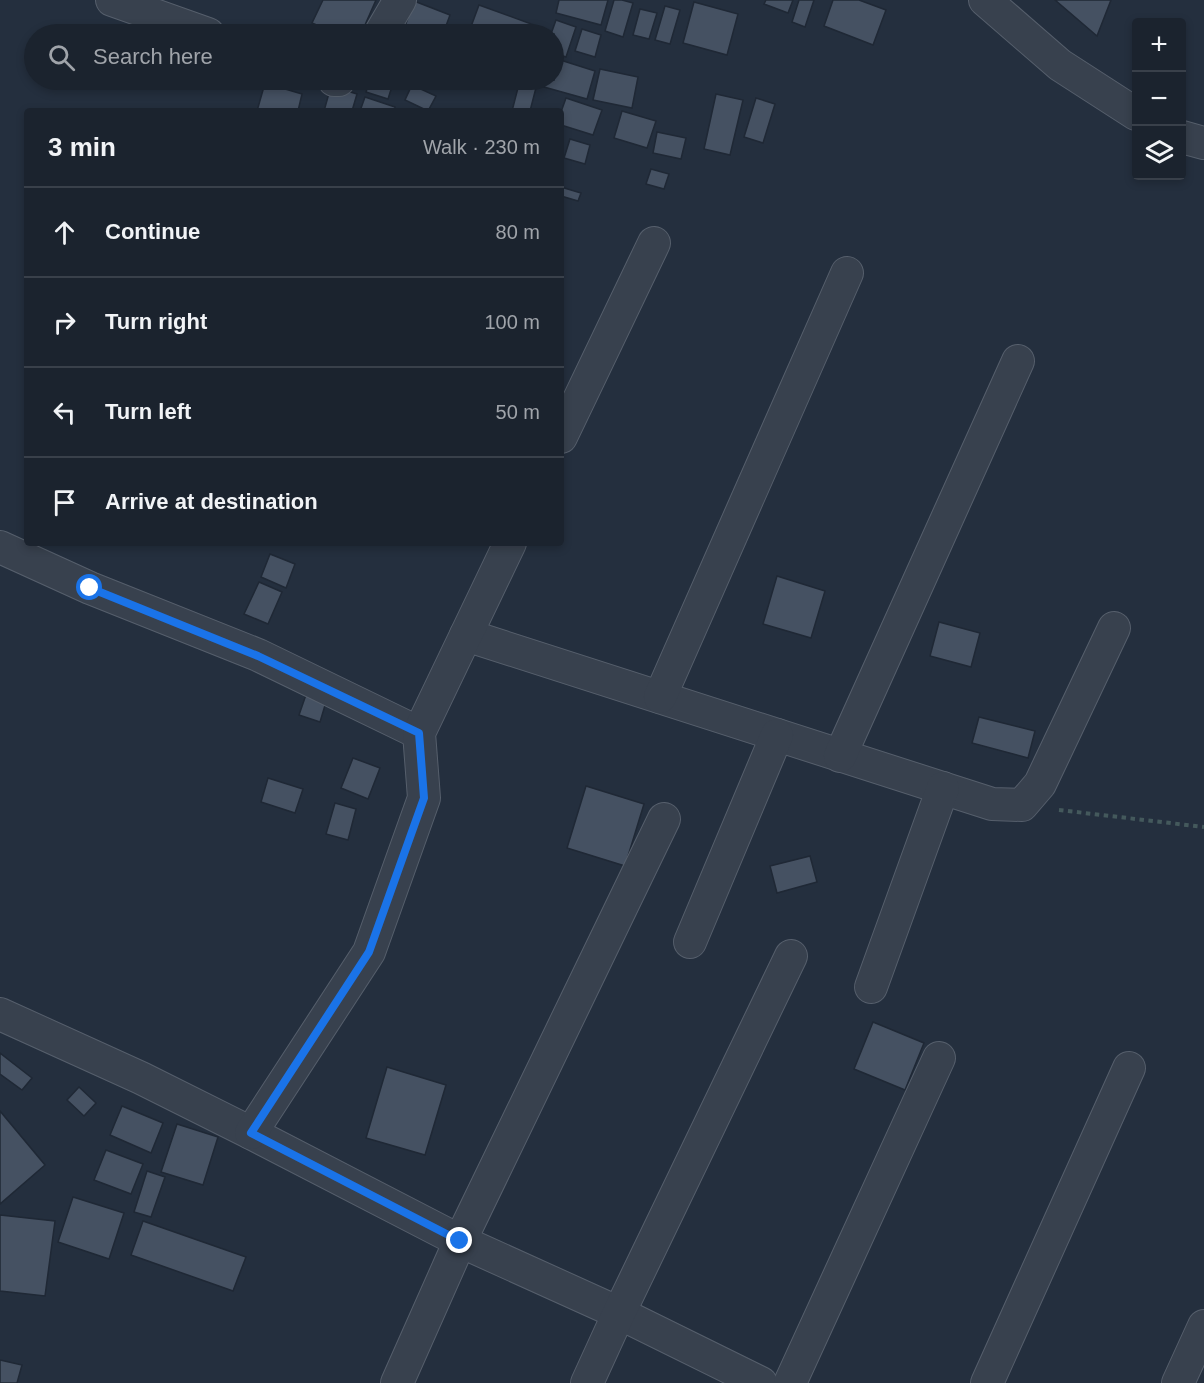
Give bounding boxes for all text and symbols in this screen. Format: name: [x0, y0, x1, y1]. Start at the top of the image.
map controls: [1132, 18, 1186, 180]
button: +: [1132, 18, 1186, 72]
search box: [24, 24, 564, 90]
icon: search: [45, 41, 78, 74]
text: Search here: [93, 44, 213, 69]
button: −: [1132, 72, 1186, 126]
button: layers: [1132, 126, 1186, 180]
text: 3 min: [48, 132, 116, 162]
text: Walk · 230 m: [423, 136, 540, 158]
icon: ahead: [48, 216, 81, 249]
text: Continue: [105, 219, 200, 244]
text: 80 m: [496, 221, 540, 243]
icon: right: [48, 306, 81, 339]
text: Turn right: [105, 309, 207, 334]
text: 100 m: [484, 311, 540, 333]
icon: left: [48, 396, 81, 429]
text: Turn left: [105, 399, 191, 424]
text: 50 m: [496, 401, 540, 423]
icon: arrive: [48, 486, 81, 519]
text: Arrive at destination: [105, 489, 318, 514]
route start: [76, 574, 102, 600]
route end: [446, 1227, 472, 1253]

